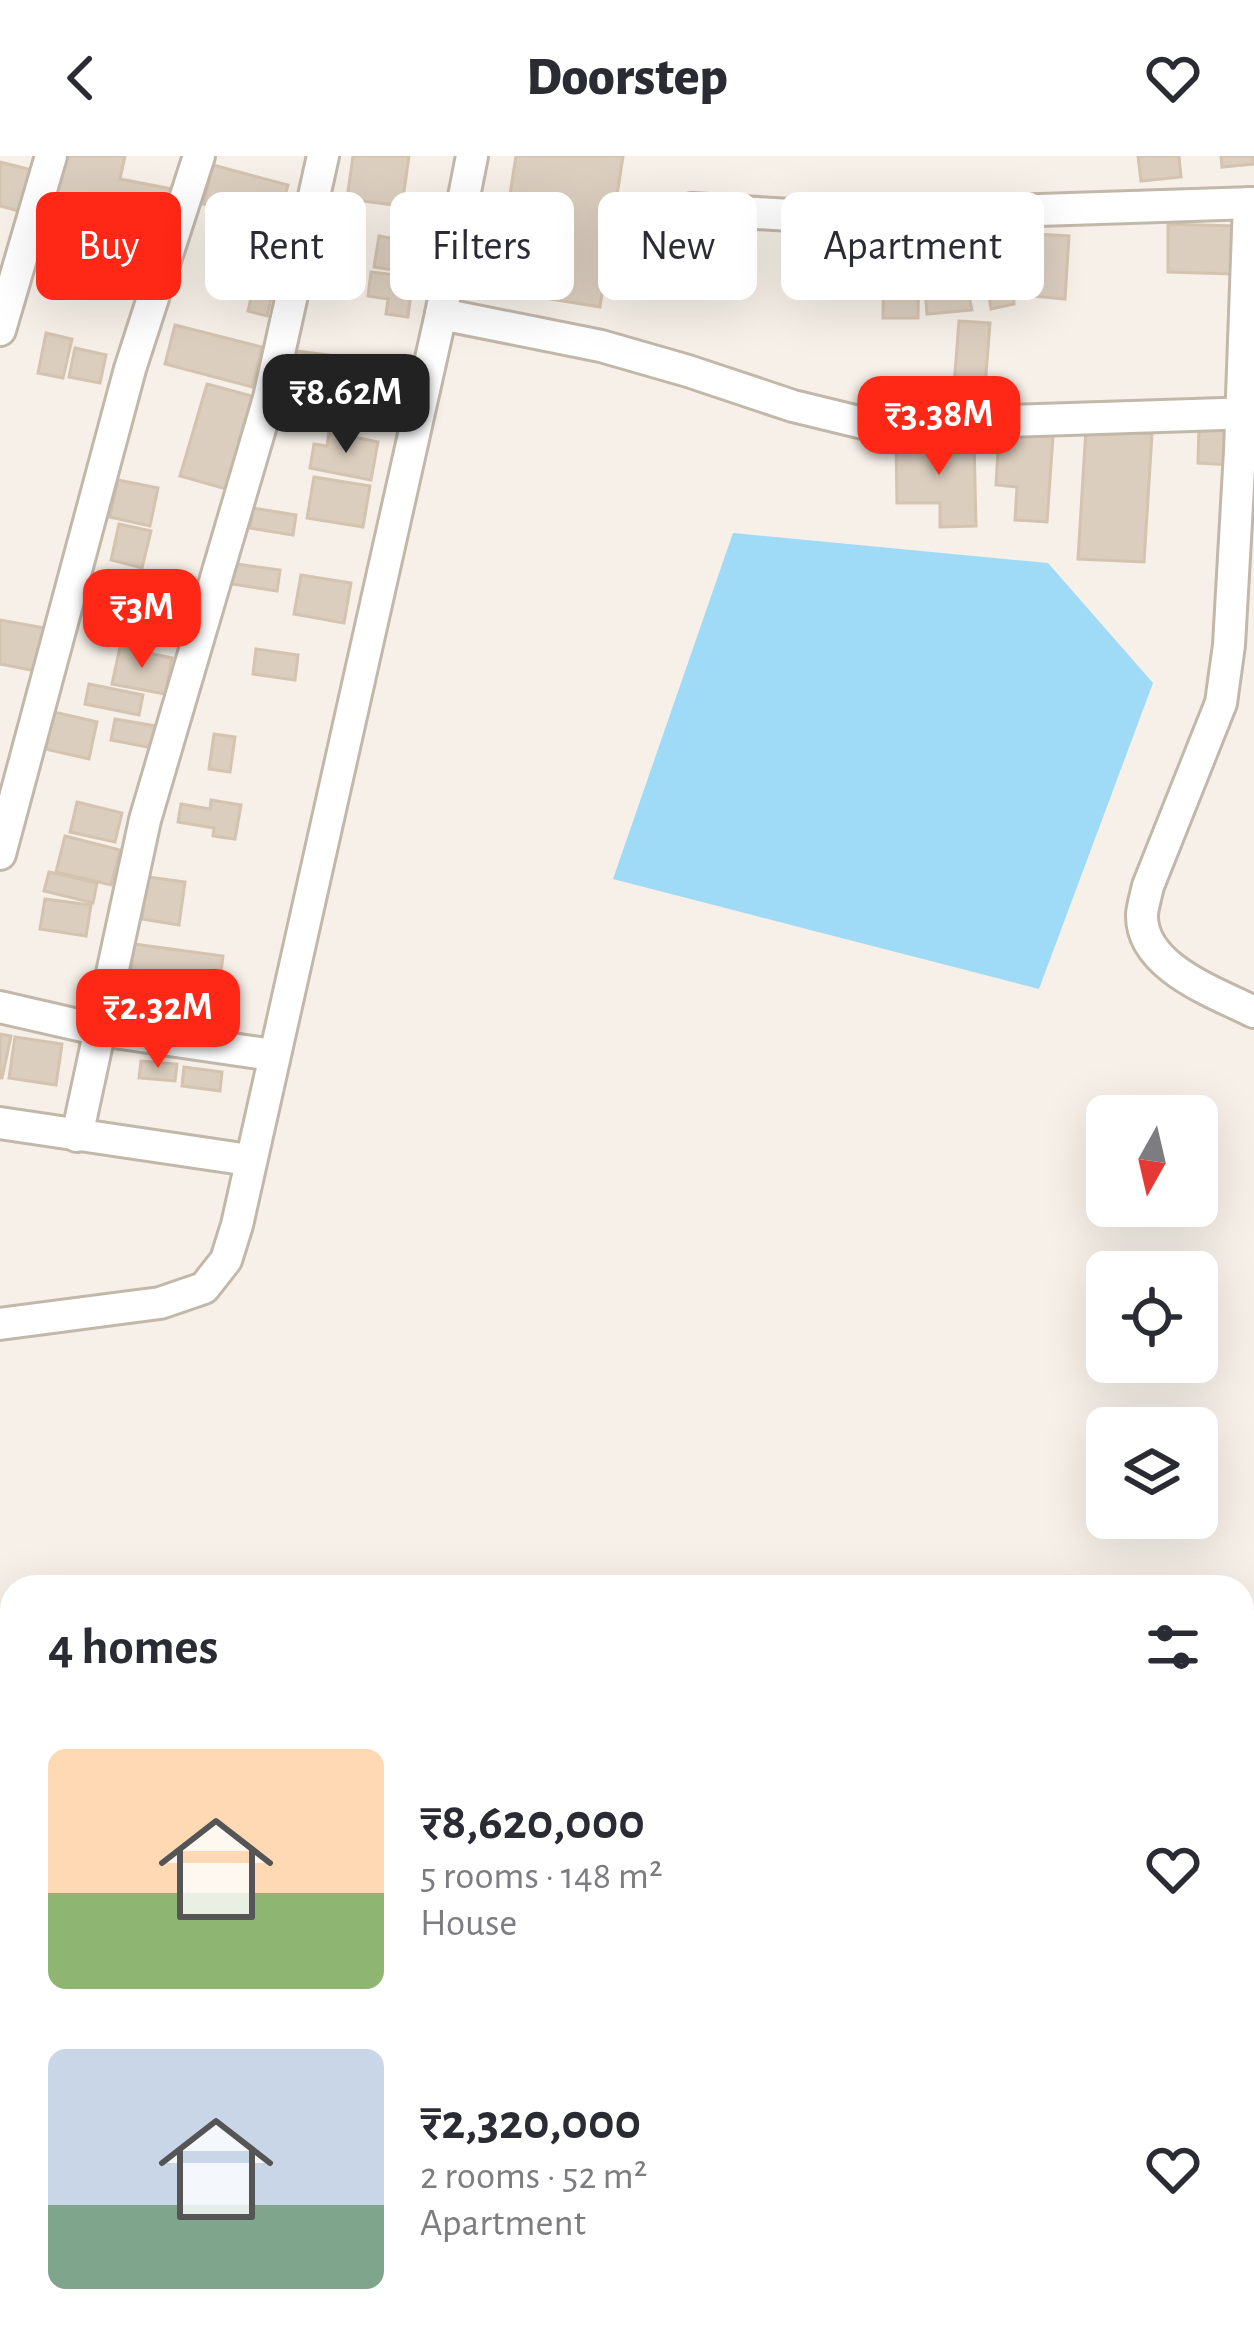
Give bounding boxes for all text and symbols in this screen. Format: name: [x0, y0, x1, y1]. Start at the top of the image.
icon: back: [48, 45, 114, 111]
icon: heart: [1140, 45, 1206, 111]
text: Doorstep: [526, 51, 728, 105]
chip: Buy: [36, 192, 181, 300]
chip: Rent: [205, 192, 366, 300]
chip: Filters: [390, 192, 574, 300]
chip: New: [598, 192, 757, 300]
chip: Apartment: [781, 192, 1044, 300]
pin: ₹8.62M: [248, 354, 444, 456]
text: ₹8.62M: [290, 373, 402, 412]
pin: ₹3.38M: [841, 376, 1037, 478]
text: ₹3.38M: [884, 395, 994, 434]
pin: ₹3M: [84, 569, 200, 671]
text: ₹3M: [110, 588, 174, 627]
pin: ₹2.32M: [60, 969, 256, 1071]
text: ₹2.32M: [103, 988, 213, 1027]
north arrow: [1086, 1095, 1218, 1227]
map controls: [1086, 1095, 1218, 1539]
button: locate: [1086, 1251, 1218, 1383]
button: layers: [1086, 1407, 1218, 1539]
icon: filters: [1140, 1614, 1206, 1680]
text: 4 homes: [48, 1622, 218, 1673]
icon: home: [144, 1797, 288, 1941]
text: ₹8,620,000: [420, 1797, 645, 1848]
icon: heart: [1140, 1836, 1206, 1902]
text: 5 rooms · 148 m²: [420, 1857, 663, 1896]
text: House: [420, 1904, 517, 1943]
icon: home: [144, 2097, 288, 2241]
text: ₹2,320,000: [420, 2097, 641, 2148]
icon: heart: [1140, 2136, 1206, 2202]
text: 2 rooms · 52 m²: [420, 2157, 647, 2196]
text: Apartment: [420, 2204, 586, 2243]

